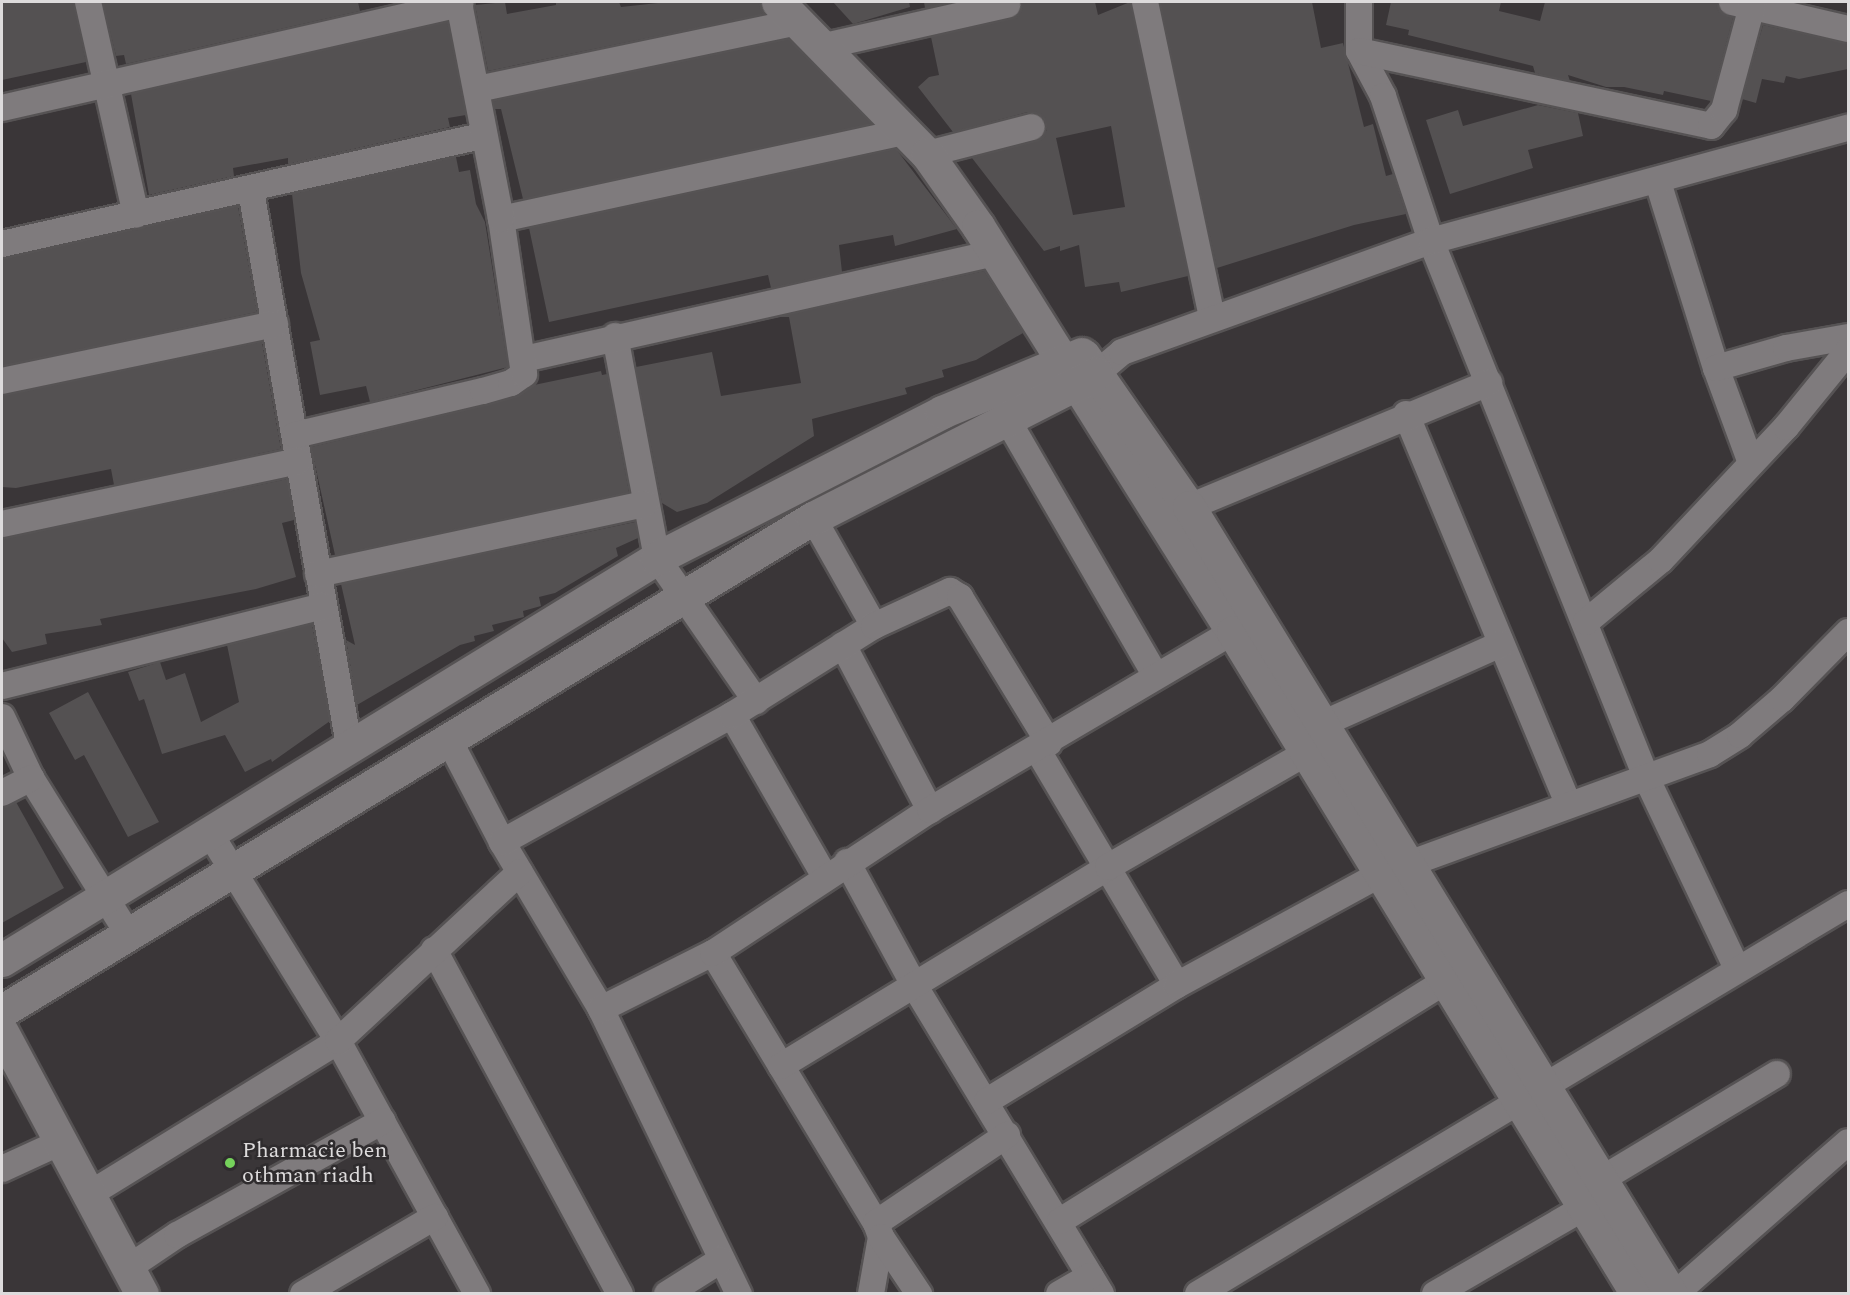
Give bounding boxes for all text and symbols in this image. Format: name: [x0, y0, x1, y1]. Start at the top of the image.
place label: Pharmacie ben othman riadh: [242, 1137, 387, 1188]
marker: Pharmacie ben othman riadh: [223, 1156, 237, 1170]

